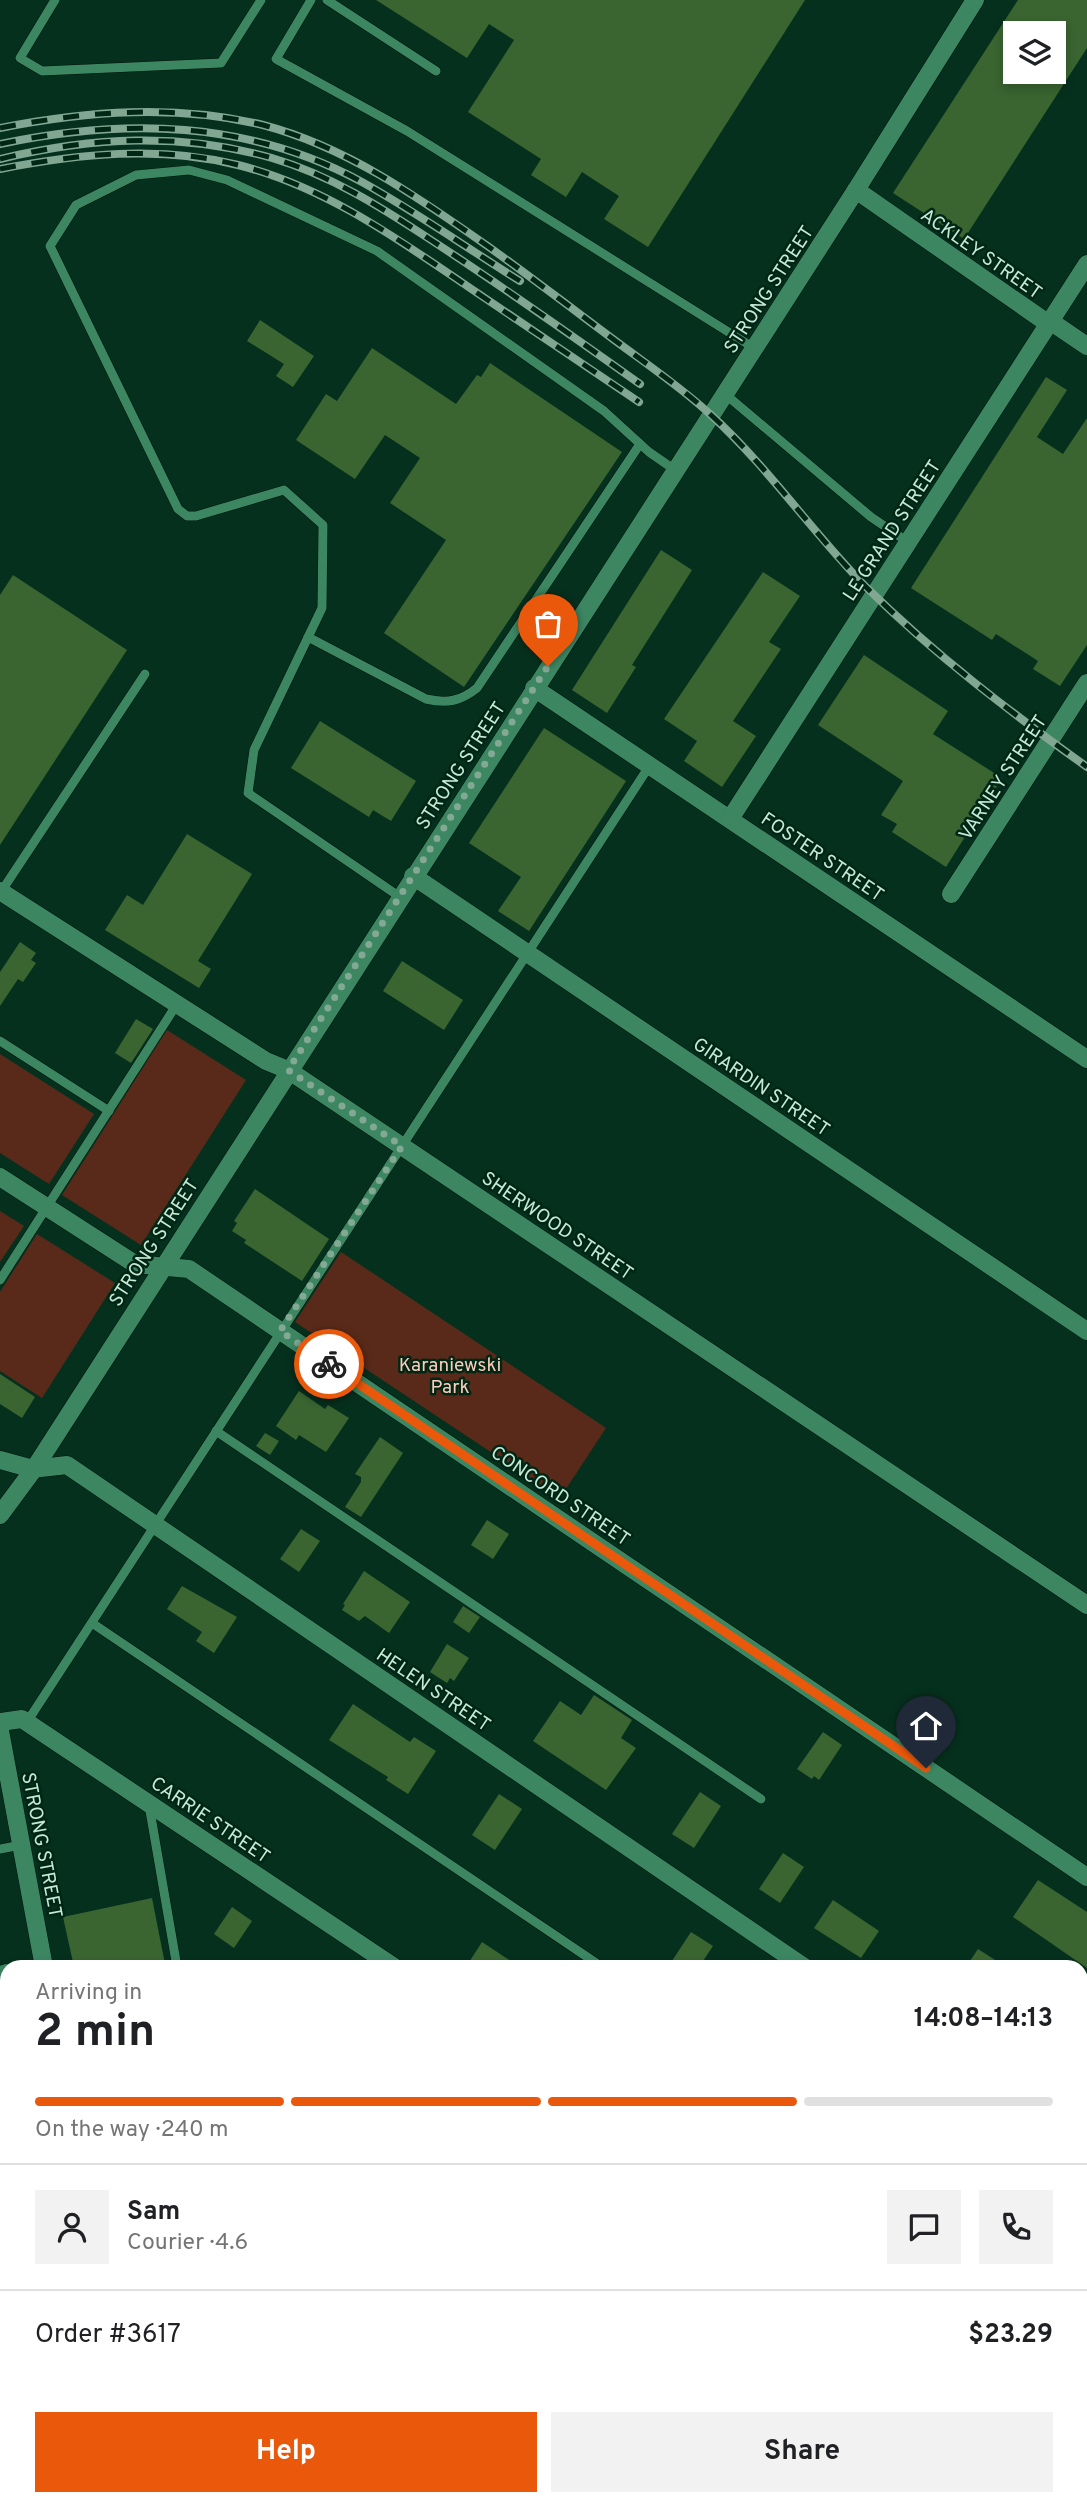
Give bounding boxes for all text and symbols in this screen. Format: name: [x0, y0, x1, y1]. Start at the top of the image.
map controls: [1003, 21, 1066, 84]
button: layers: [1003, 21, 1066, 84]
street label: ACKLEY STREET: [916, 204, 1046, 305]
street label: STRONG STREET: [719, 222, 820, 359]
street label: LE GRAND STREET: [838, 456, 947, 606]
pin: [518, 594, 578, 666]
icon: bag: [529, 605, 567, 643]
street label: STRONG STREET: [411, 698, 512, 835]
street label: VARNEY STREET: [954, 711, 1053, 845]
street label: FOSTER STREET: [756, 808, 888, 908]
street label: GIRARDIN STREET: [688, 1033, 834, 1142]
street label: SHERWOOD STREET: [477, 1167, 637, 1286]
street label: STRONG STREET: [104, 1175, 205, 1312]
courier: [294, 1329, 364, 1399]
icon: bike: [310, 1345, 348, 1383]
park label: Karaniewski Park: [399, 1354, 501, 1400]
street label: CONCORD STREET: [485, 1441, 634, 1552]
street label: HELEN STREET: [371, 1644, 495, 1738]
pin: [896, 1696, 956, 1768]
icon: home: [907, 1707, 945, 1745]
street label: STRONG STREET: [15, 1771, 67, 1920]
street label: CARRIE STREET: [145, 1772, 274, 1870]
text: Arriving in: [35, 1979, 142, 2008]
text: 14:08–14:13: [914, 2003, 1053, 2036]
text: 2 min: [35, 2004, 155, 2063]
text: On the way · 240 m: [35, 2116, 229, 2145]
button: person: [35, 2190, 109, 2264]
button: chat: [887, 2190, 961, 2264]
button: phone: [979, 2190, 1053, 2264]
text: Sam: [127, 2196, 180, 2229]
text: Courier · 4.6: [127, 2229, 248, 2258]
text: Order #3617: [35, 2319, 181, 2352]
text: $23.29: [968, 2319, 1053, 2352]
button: Help: [35, 2412, 537, 2492]
button: Share: [551, 2412, 1053, 2492]

